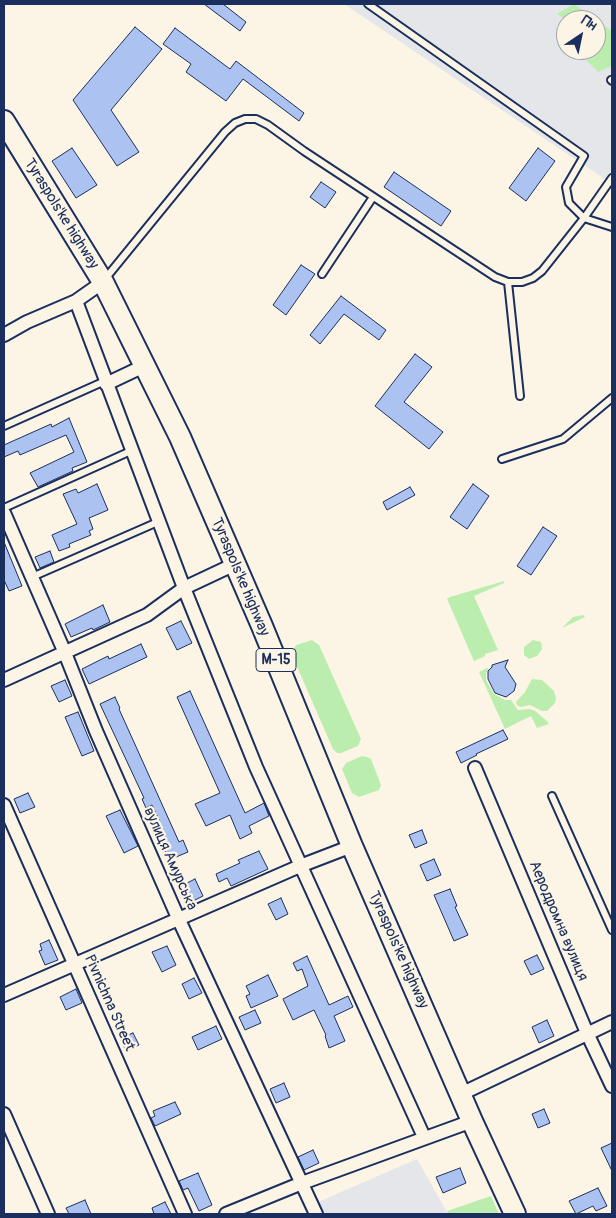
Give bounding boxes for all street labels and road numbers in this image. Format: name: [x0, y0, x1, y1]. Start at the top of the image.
street label: Tyraspols'ke highway: [20, 156, 102, 272]
street label: Tyraspols'ke highway: [207, 515, 273, 639]
road number: М-15: [256, 648, 296, 672]
street label: вулиця Амурська: [139, 805, 201, 913]
street label: Аеродромна вулиця: [525, 858, 591, 984]
street label: Tyraspols'ke highway: [364, 888, 432, 1012]
street label: Pivnichna Street: [80, 952, 138, 1054]

